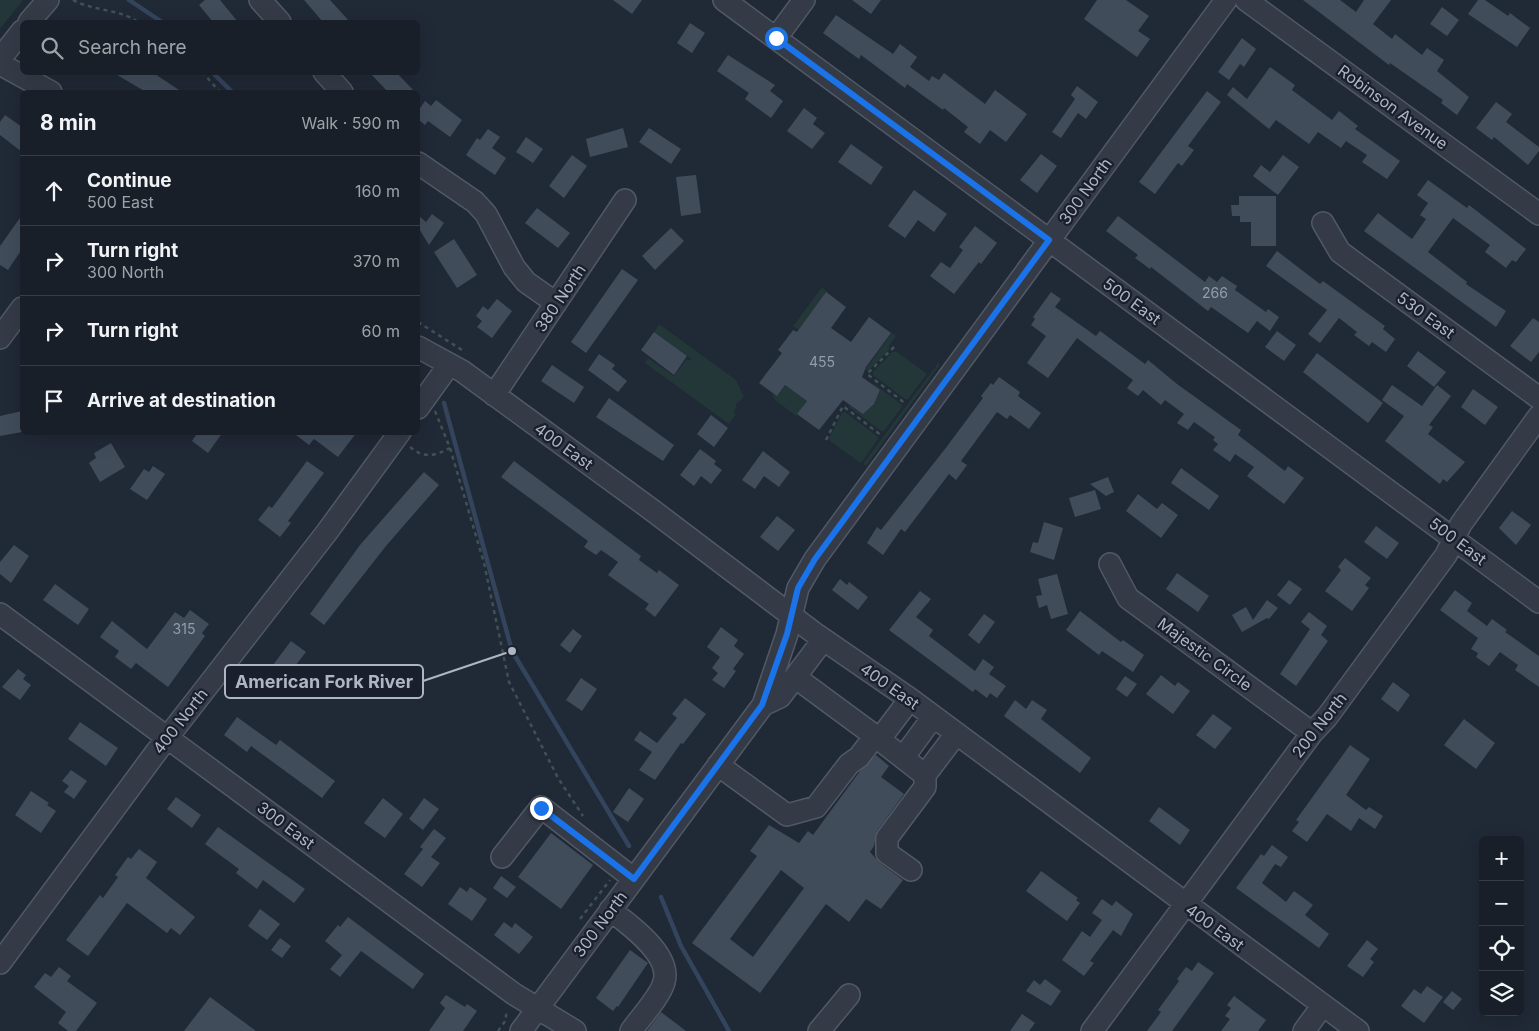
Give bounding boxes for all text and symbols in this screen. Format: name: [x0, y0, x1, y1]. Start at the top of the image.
search box: [20, 20, 420, 75]
route start: [765, 27, 788, 50]
icon: search: [38, 34, 66, 62]
text: Search here: [78, 36, 187, 59]
street label: Robinson Avenue: [1334, 60, 1452, 154]
text: 8 min: [40, 110, 97, 135]
text: Walk · 590 m: [302, 113, 400, 133]
street label: 300 North: [1054, 154, 1116, 228]
text: Continue: [87, 169, 172, 192]
icon: ahead: [40, 177, 68, 205]
text: 160 m: [355, 181, 400, 201]
text: 500 East: [87, 192, 154, 212]
text: Turn right: [87, 239, 178, 262]
icon: right: [40, 247, 68, 275]
text: 370 m: [353, 251, 400, 271]
street label: 380 North: [530, 260, 590, 336]
text: 300 North: [87, 262, 164, 282]
street label: 500 East: [1099, 273, 1165, 329]
house number: 266: [1202, 284, 1228, 301]
street label: 530 East: [1393, 287, 1459, 343]
icon: right: [40, 317, 68, 345]
text: Turn right: [87, 319, 178, 342]
text: 60 m: [361, 321, 400, 341]
house number: 455: [809, 353, 835, 370]
icon: arrive: [40, 387, 68, 415]
text: Arrive at destination: [87, 389, 276, 412]
street label: 400 East: [531, 418, 597, 474]
street label: 500 East: [1425, 513, 1491, 569]
street label: Majestic Circle: [1154, 613, 1256, 695]
house number: 315: [173, 620, 195, 637]
street label: 400 East: [857, 659, 923, 713]
callout: American Fork River: [225, 665, 423, 698]
text: American Fork River: [235, 671, 413, 692]
street label: 400 North: [148, 684, 212, 758]
street label: 200 North: [1287, 688, 1351, 762]
street label: 300 East: [253, 797, 319, 853]
route end: [530, 797, 553, 820]
map controls: [1479, 836, 1524, 1016]
button: +: [1479, 836, 1524, 881]
button: −: [1479, 881, 1524, 926]
street label: 300 North: [569, 887, 631, 961]
street label: 400 East: [1182, 899, 1248, 955]
button: locate: [1479, 926, 1524, 971]
button: layers: [1479, 971, 1524, 1016]

